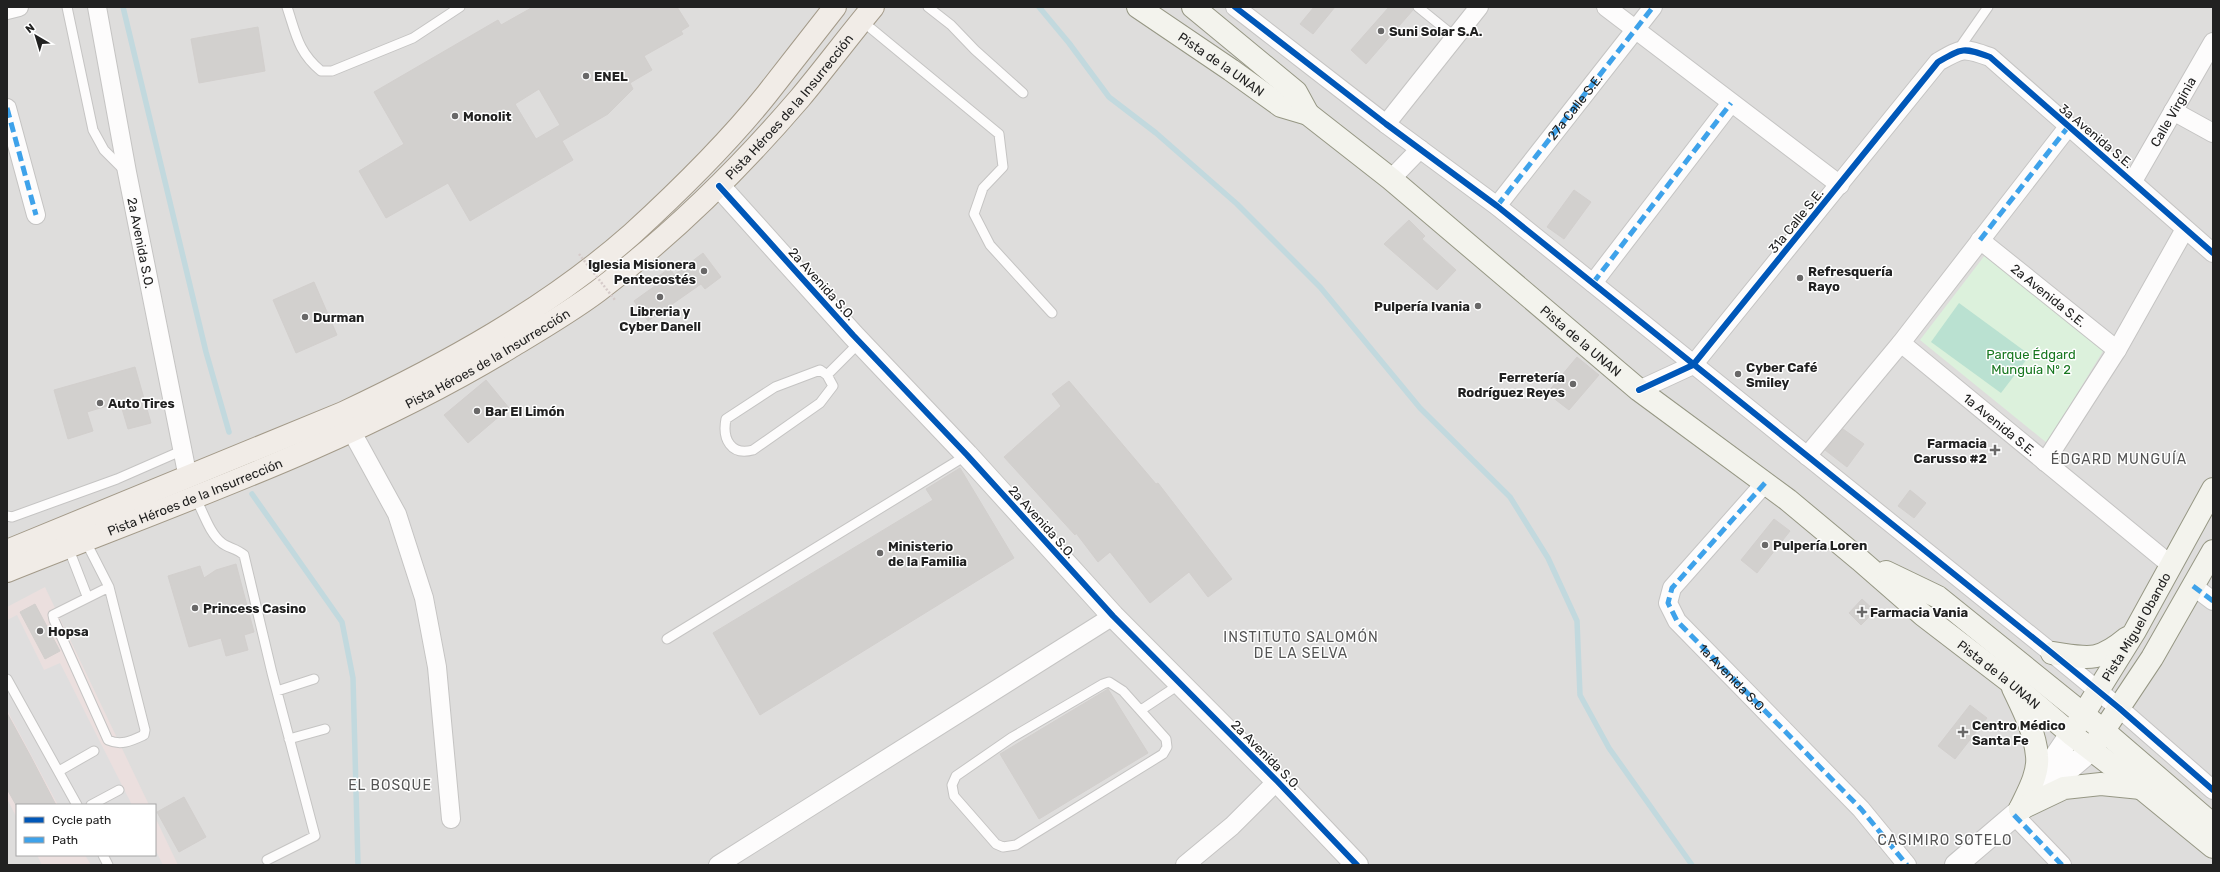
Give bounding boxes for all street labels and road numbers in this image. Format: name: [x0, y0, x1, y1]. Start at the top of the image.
street label: Pista de la UNAN: [1175, 29, 1267, 99]
street label: Pista Héroes de la Insurrección: [722, 31, 856, 182]
street label: 27a Calle S.E.: [1544, 71, 1605, 143]
street label: Calle Virginia: [2147, 74, 2199, 149]
street label: 3a Avenida S.E.: [2056, 101, 2136, 171]
street label: 31a Calle S.E.: [1765, 186, 1827, 256]
street label: 2a Avenida S.O.: [125, 196, 158, 290]
street label: 2a Avenida S.O.: [786, 245, 858, 323]
street label: 2a Avenida S.E.: [2008, 260, 2089, 330]
street label: Pista de la UNAN: [1538, 302, 1624, 379]
street label: Pista Héroes de la Insurrección: [403, 305, 572, 411]
street label: 1a Avenida S.E.: [1960, 390, 2039, 459]
street label: Pista Héroes de la Insurrección: [105, 455, 285, 538]
street label: 2a Avenida S.O.: [1006, 483, 1078, 561]
street label: Pista Miguel Obando: [2098, 570, 2173, 684]
street label: Pista de la UNAN: [1955, 637, 2043, 712]
street label: 1a Avenida S.O.: [1696, 641, 1770, 716]
street label: 2a Avenida S.O.: [1228, 717, 1304, 793]

